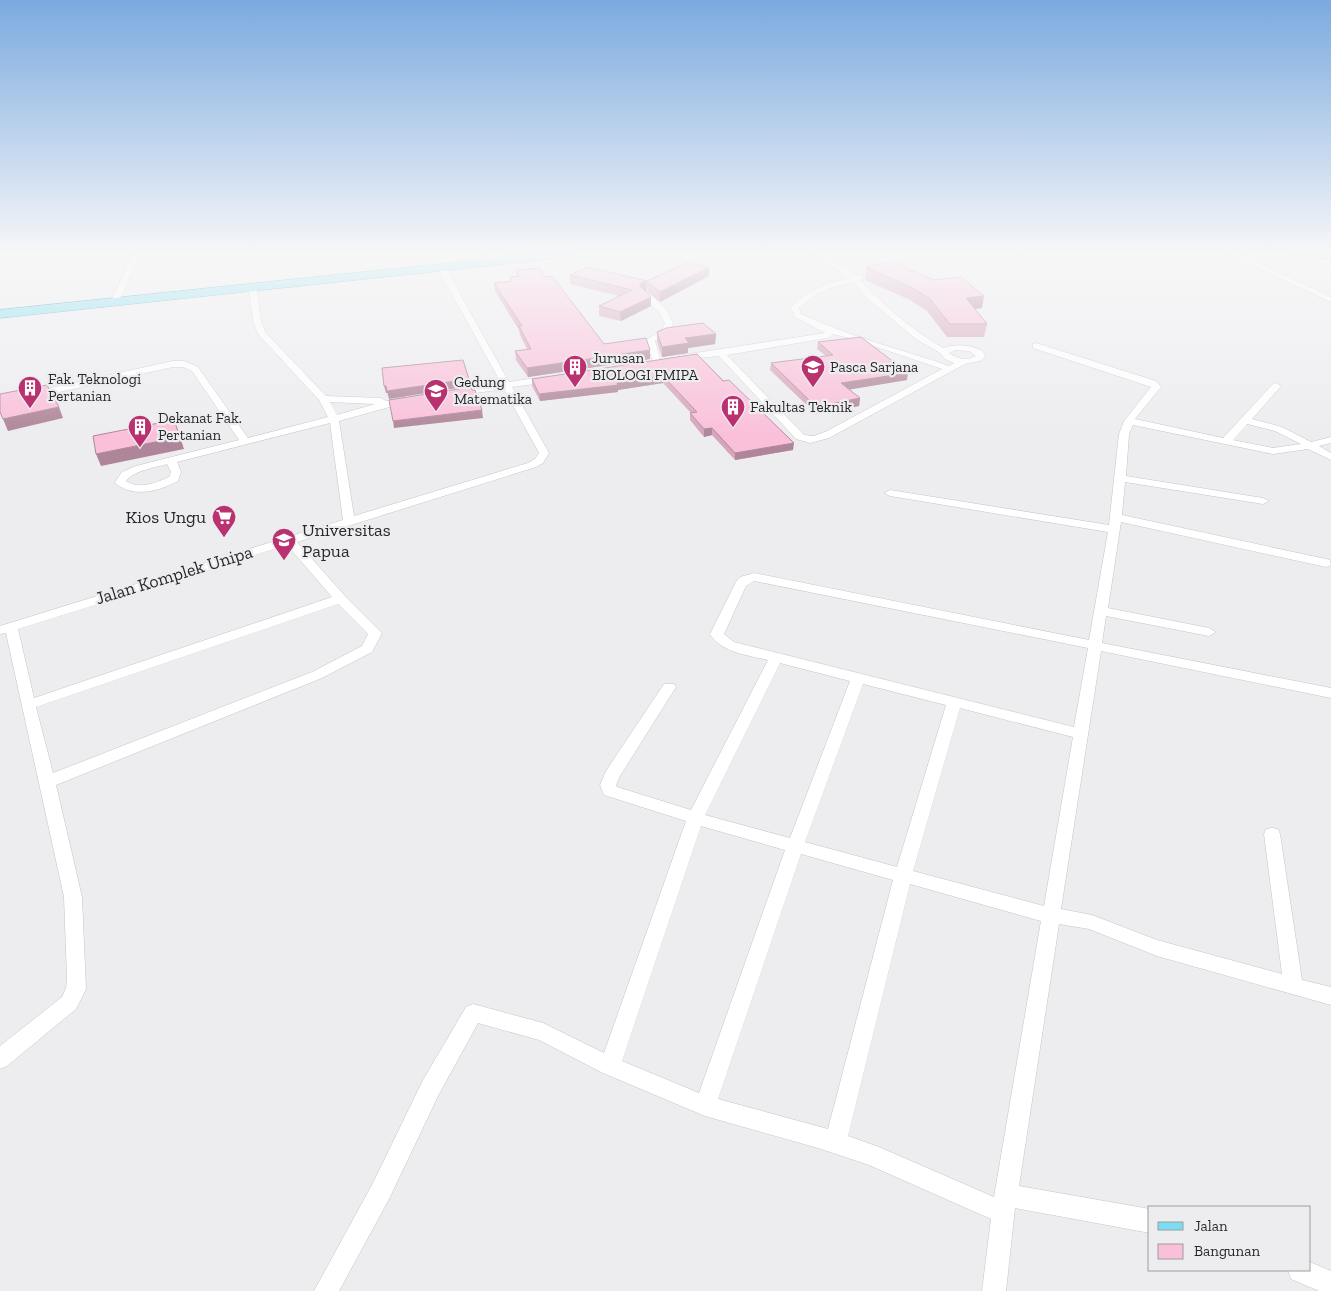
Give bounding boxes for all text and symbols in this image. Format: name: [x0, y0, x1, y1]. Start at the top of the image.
place label: Jurusan BIOLOGI FMIPA: [592, 349, 698, 384]
building icon: Jurusan BIOLOGI FMIPA: [562, 354, 588, 388]
school or university icon: Pasca Sarjana: [800, 354, 826, 388]
place label: Pasca Sarjana: [830, 358, 918, 376]
place label: Fak. Teknologi Pertanian: [48, 370, 141, 405]
place label: Gedung Matematika: [454, 373, 532, 408]
building icon: Fak. Teknologi Pertanian: [17, 375, 43, 409]
school or university icon: Gedung Matematika: [423, 378, 449, 412]
building icon: Fakultas Teknik: [720, 394, 746, 428]
place label: Fakultas Teknik: [750, 398, 852, 416]
place label: Dekanat Fak. Pertanian: [158, 409, 242, 444]
building icon: Dekanat Fak. Pertanian: [127, 414, 153, 448]
supermarket icon: Kios Ungu: [211, 504, 237, 538]
place label: Kios Ungu: [125, 506, 206, 528]
place label: Universitas Papua: [302, 519, 391, 562]
school or university icon: Universitas Papua: [271, 527, 297, 561]
street label: Jalan Komplek Unipa: [93, 541, 256, 609]
legend: [1148, 1206, 1311, 1271]
text: Jalan: [1194, 1217, 1228, 1235]
text: Bangunan: [1194, 1242, 1260, 1260]

